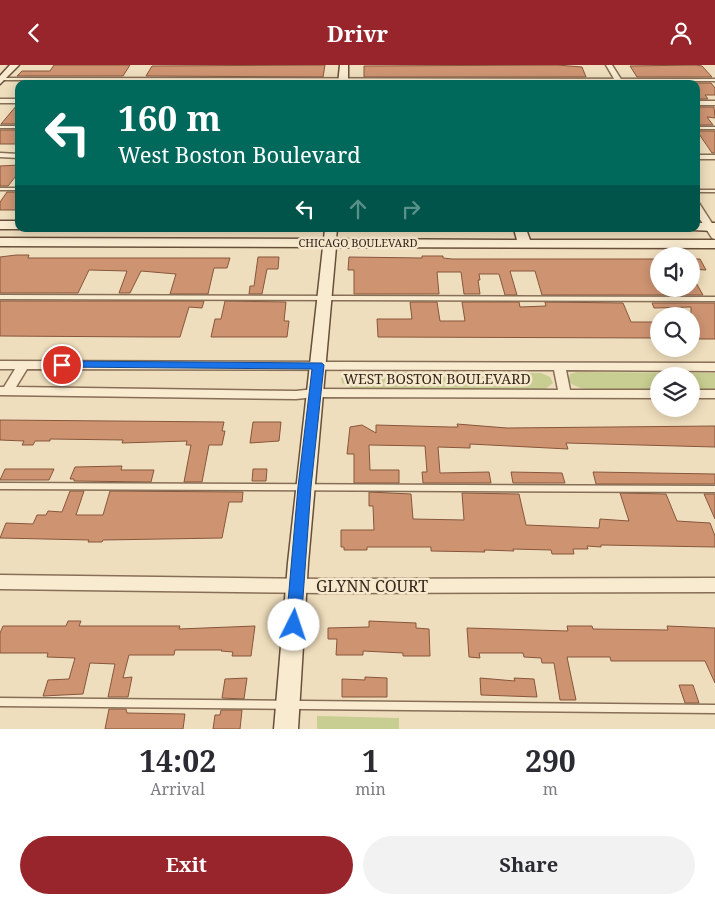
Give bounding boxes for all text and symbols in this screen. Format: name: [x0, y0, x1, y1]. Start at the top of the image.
text: Drivr: [327, 18, 388, 48]
icon: back: [20, 19, 48, 47]
icon: person: [667, 19, 695, 47]
text: 160 m: [118, 94, 221, 141]
icon: left: [35, 100, 100, 165]
text: West Boston Boulevard: [118, 139, 361, 169]
icon: left: [291, 195, 319, 223]
icon: ahead: [344, 195, 372, 223]
icon: right: [397, 195, 425, 223]
street label: CHICAGO BOULEVARD: [299, 235, 417, 250]
map controls: [650, 247, 700, 417]
button: sound: [650, 247, 700, 297]
button: search: [650, 307, 700, 357]
pin: [41, 344, 83, 386]
icon: arrive: [48, 351, 76, 379]
button: layers: [650, 367, 700, 417]
street label: WEST BOSTON BOULEVARD: [343, 369, 531, 388]
street label: GLYNN COURT: [316, 575, 428, 597]
position arrow: [267, 598, 319, 650]
text: 14:02: [139, 740, 216, 781]
text: 1: [362, 740, 379, 781]
text: 290: [525, 740, 576, 781]
text: Arrival: [150, 778, 205, 800]
text: min: [355, 778, 386, 800]
text: m: [543, 778, 558, 800]
button: Exit: [20, 836, 353, 894]
button: Share: [363, 836, 695, 894]

